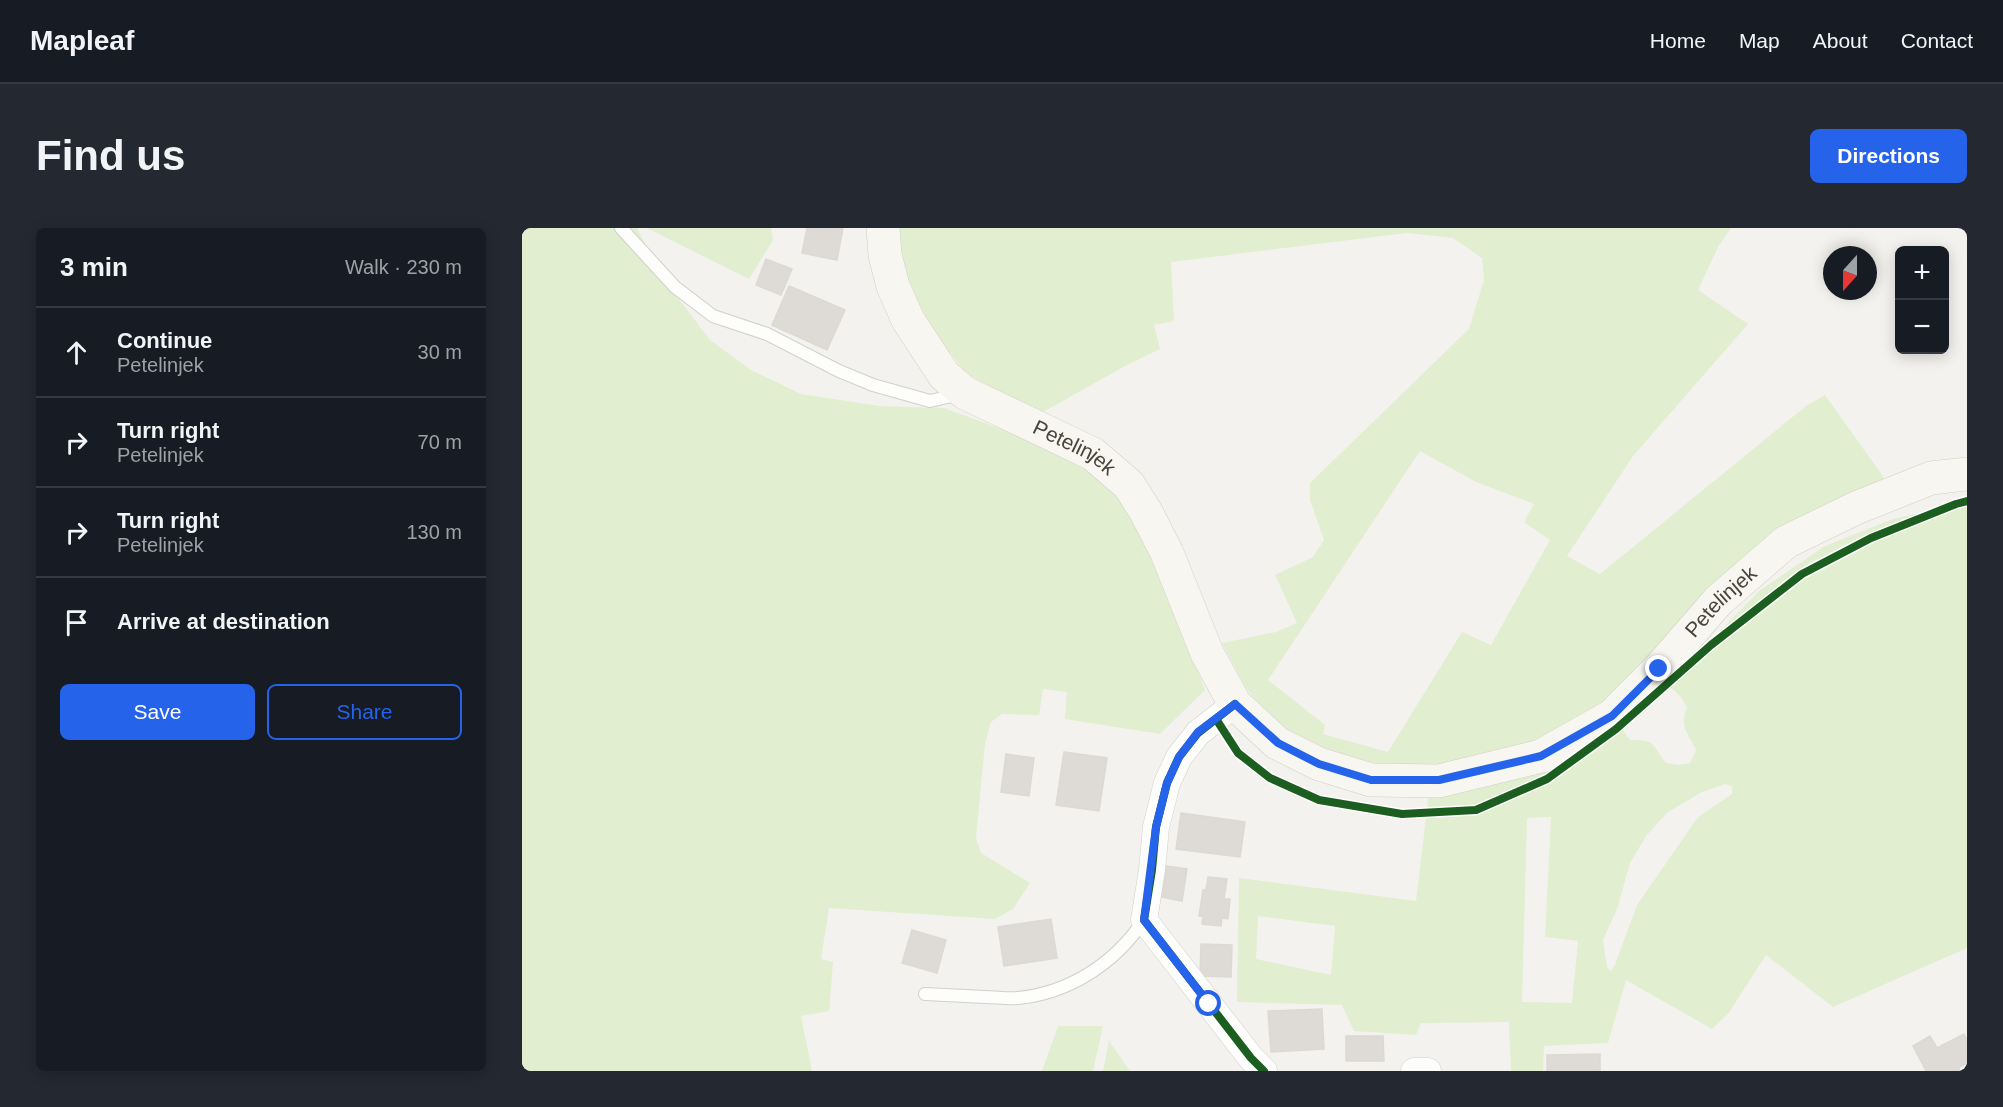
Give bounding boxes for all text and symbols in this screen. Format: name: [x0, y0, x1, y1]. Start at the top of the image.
text: Mapleaf: [30, 25, 134, 56]
text: Home: [1650, 29, 1706, 52]
text: Map: [1739, 29, 1780, 52]
text: About: [1813, 29, 1868, 52]
text: Contact: [1901, 29, 1973, 52]
button: Directions: [1810, 129, 1967, 183]
text: Find us: [36, 132, 185, 179]
north arrow: [1823, 246, 1877, 300]
map controls: [1895, 246, 1949, 354]
button: +: [1895, 246, 1949, 300]
text: 3 min: [60, 252, 128, 282]
text: Walk · 230 m: [345, 256, 462, 278]
button: −: [1895, 300, 1949, 354]
text: Continue: [117, 328, 212, 353]
icon: ahead: [60, 336, 93, 369]
text: 30 m: [418, 341, 462, 363]
text: Petelinjek: [117, 354, 204, 376]
street label: Petelinjek: [1030, 415, 1121, 480]
text: Turn right: [117, 418, 219, 443]
icon: right: [60, 426, 93, 459]
text: 70 m: [418, 431, 462, 453]
text: Petelinjek: [117, 444, 204, 466]
text: Turn right: [117, 508, 219, 533]
icon: right: [60, 516, 93, 549]
text: 130 m: [406, 521, 462, 543]
text: Petelinjek: [117, 534, 204, 556]
street label: Petelinjek: [1680, 561, 1761, 641]
icon: arrive: [60, 606, 93, 639]
text: Arrive at destination: [117, 609, 330, 634]
route end: [1645, 655, 1671, 681]
button: Save: [60, 684, 255, 740]
button: Share: [267, 684, 462, 740]
route start: [1195, 990, 1221, 1016]

